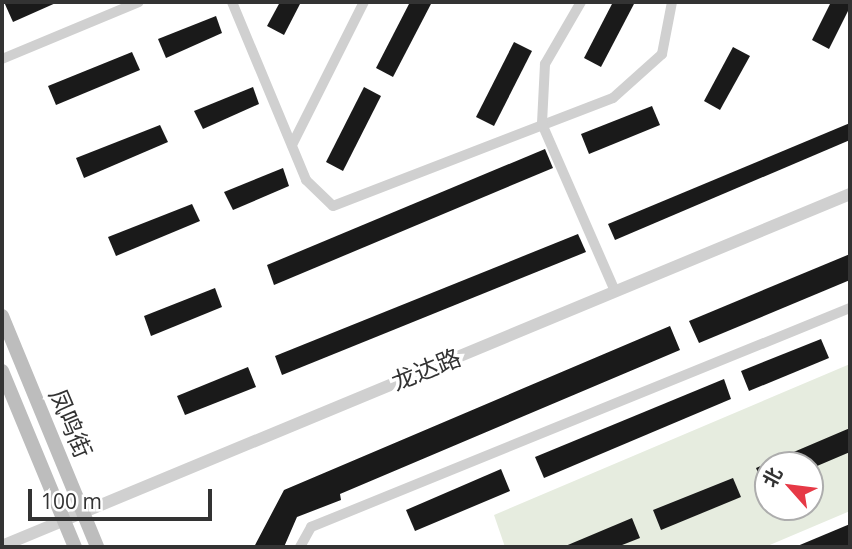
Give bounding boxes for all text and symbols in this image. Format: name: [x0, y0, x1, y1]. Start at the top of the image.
street label: 龙达路: [387, 342, 465, 396]
street label: 凤鸣街: [44, 384, 98, 462]
north arrow: [754, 451, 824, 521]
text: 北: [756, 463, 788, 492]
scale bar: [32, 476, 215, 520]
text: 100 m: [41, 487, 102, 515]

